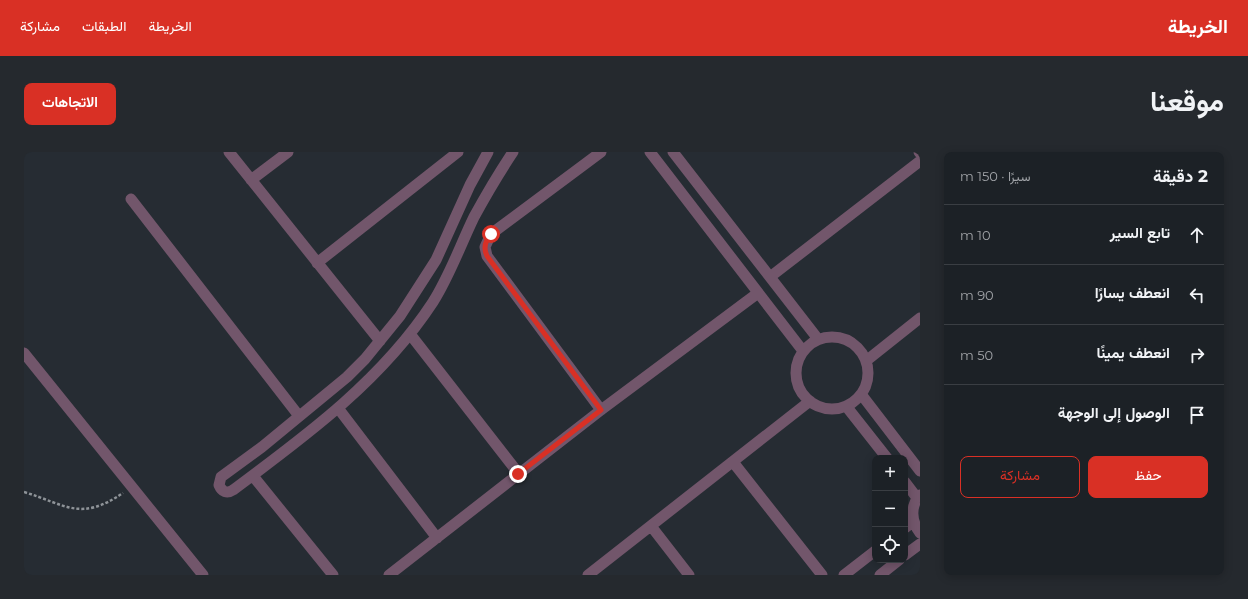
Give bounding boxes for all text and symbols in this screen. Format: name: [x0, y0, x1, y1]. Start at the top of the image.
text: الخريطة: [1168, 15, 1228, 38]
text: مشاركة: [20, 17, 60, 35]
text: الطبقات: [82, 17, 126, 35]
text: الخريطة: [148, 17, 192, 35]
button: الاتجاهات: [24, 83, 116, 125]
text: موقعنا: [1150, 84, 1224, 118]
text: 2 دقيقة: [1153, 166, 1208, 186]
text: سيرًا · 150 m: [960, 168, 1031, 184]
text: تابع السير: [1110, 223, 1170, 242]
icon: ahead: [1186, 224, 1208, 246]
route start: [482, 225, 500, 243]
text: 10 m: [960, 227, 991, 243]
text: انعطف يسارًا: [1095, 283, 1170, 302]
icon: left: [1186, 284, 1208, 306]
text: 90 m: [960, 287, 994, 303]
text: انعطف يمينًا: [1097, 343, 1170, 362]
icon: right: [1186, 344, 1208, 366]
text: 50 m: [960, 347, 993, 363]
text: الوصول إلى الوجهة: [1058, 403, 1170, 422]
icon: arrive: [1186, 404, 1208, 426]
map controls: [872, 455, 908, 563]
button: +: [872, 455, 908, 491]
button: مشاركة: [960, 456, 1080, 498]
button: حفظ: [1088, 456, 1208, 498]
route end: [509, 465, 527, 483]
button: −: [872, 491, 908, 527]
button: locate: [872, 527, 908, 563]

